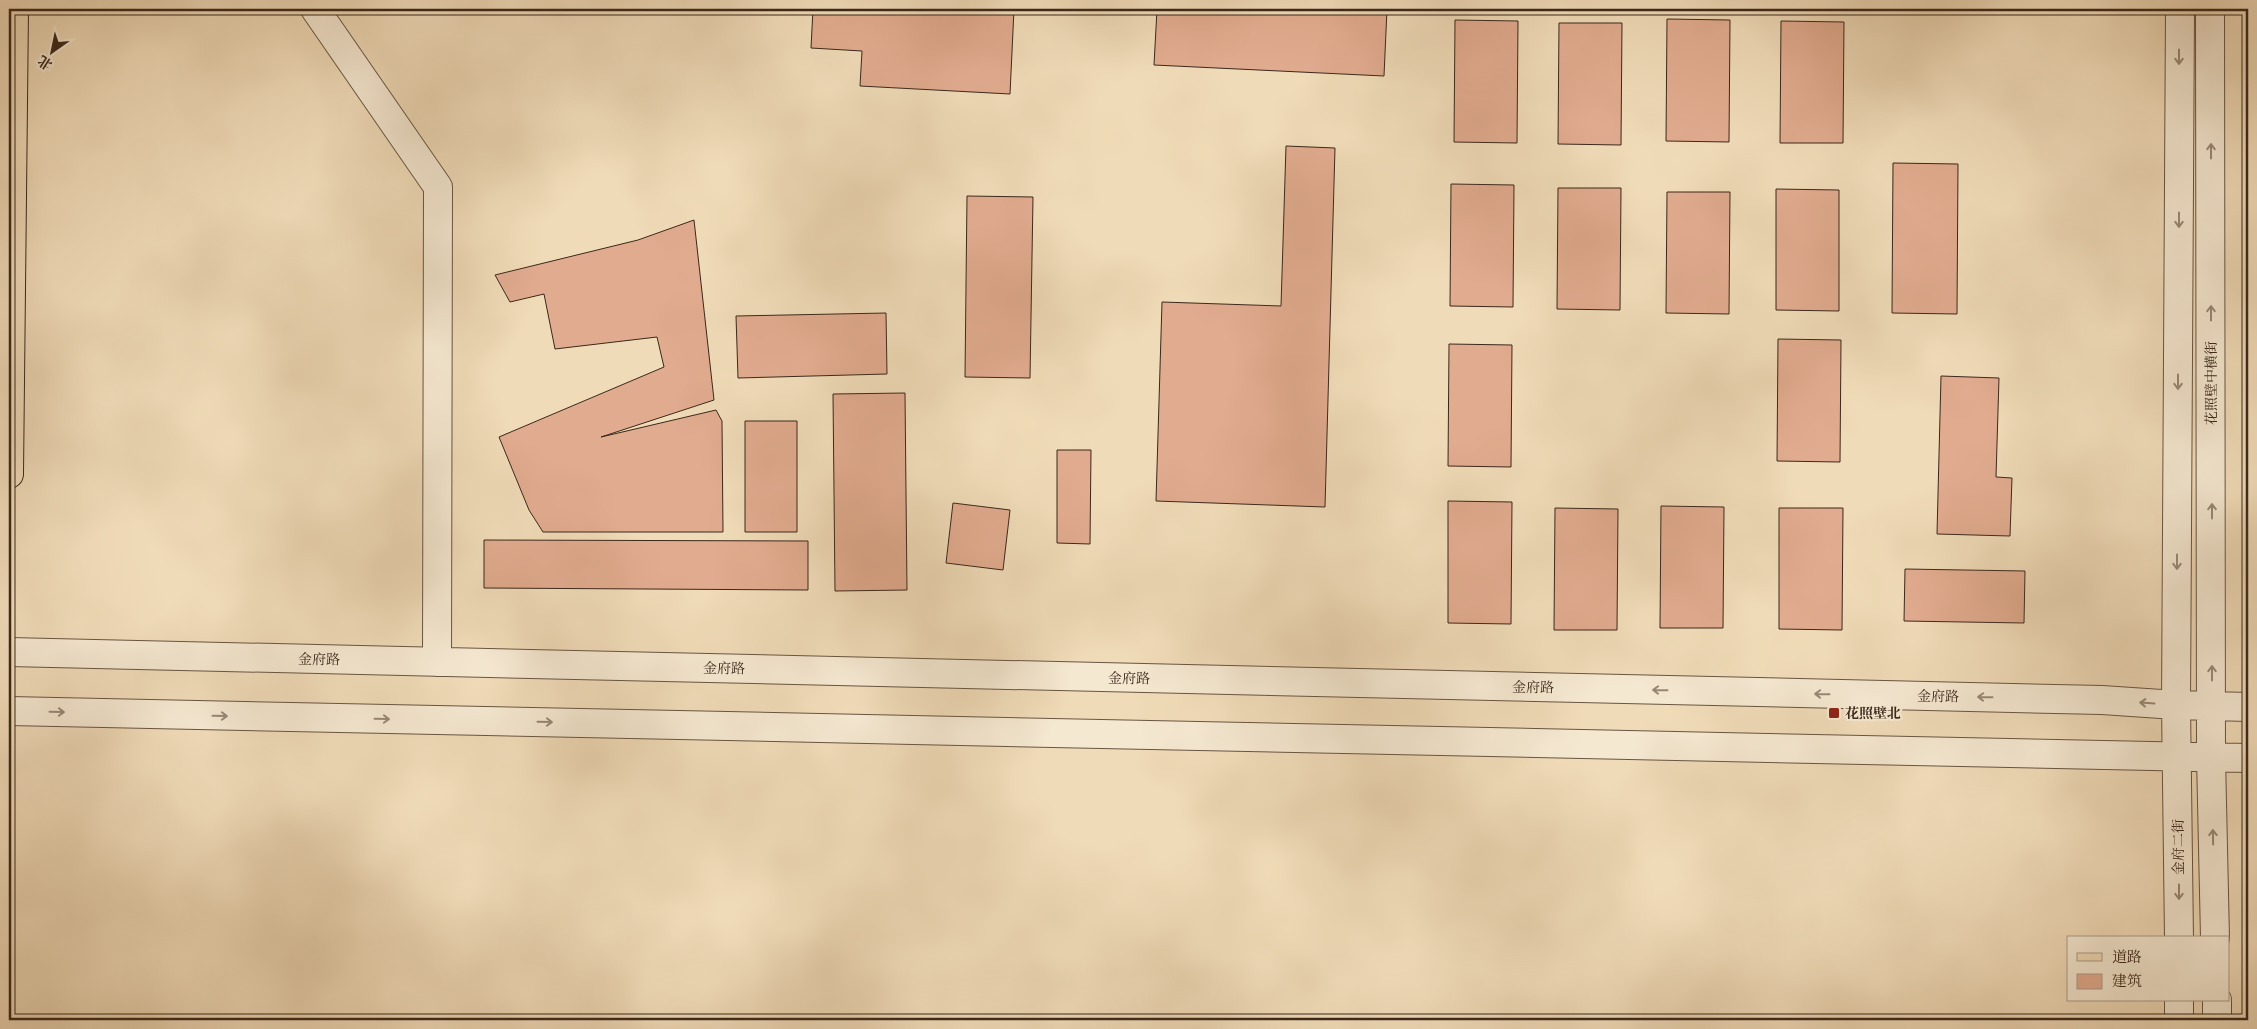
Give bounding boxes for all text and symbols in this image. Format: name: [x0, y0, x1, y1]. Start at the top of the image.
north arrow: [28, 28, 78, 78]
one-way arrow: [2174, 49, 2184, 65]
text: 北: [35, 52, 56, 73]
one-way arrow: [2206, 143, 2216, 160]
one-way arrow: [2174, 212, 2184, 228]
one-way arrow: [2206, 306, 2216, 322]
street label: 花照壁中横街: [2203, 341, 2220, 425]
one-way arrow: [2173, 374, 2183, 390]
one-way arrow: [2207, 503, 2217, 520]
one-way arrow: [2172, 554, 2182, 570]
street label: 金府路: [298, 651, 340, 668]
street label: 金府路: [703, 660, 745, 677]
one-way arrow: [2207, 666, 2217, 682]
street label: 金府路: [1108, 670, 1150, 687]
street label: 金府路: [1512, 679, 1554, 696]
one-way arrow: [1652, 685, 1668, 695]
street label: 金府路: [1917, 688, 1959, 705]
one-way arrow: [1815, 689, 1831, 698]
one-way arrow: [1977, 692, 1993, 702]
one-way arrow: [2139, 699, 2155, 708]
place label: 花照壁北: [1845, 705, 1901, 722]
marker: 花照壁北: [1827, 706, 1841, 720]
one-way arrow: [49, 707, 65, 717]
one-way arrow: [212, 711, 228, 720]
one-way arrow: [374, 714, 390, 724]
one-way arrow: [536, 717, 553, 727]
street label: 金府二街: [2170, 819, 2187, 875]
one-way arrow: [2208, 829, 2218, 845]
one-way arrow: [2174, 884, 2184, 900]
legend: [2067, 936, 2230, 1002]
text: 道路: [2112, 948, 2142, 966]
text: 建筑: [2112, 972, 2142, 990]

